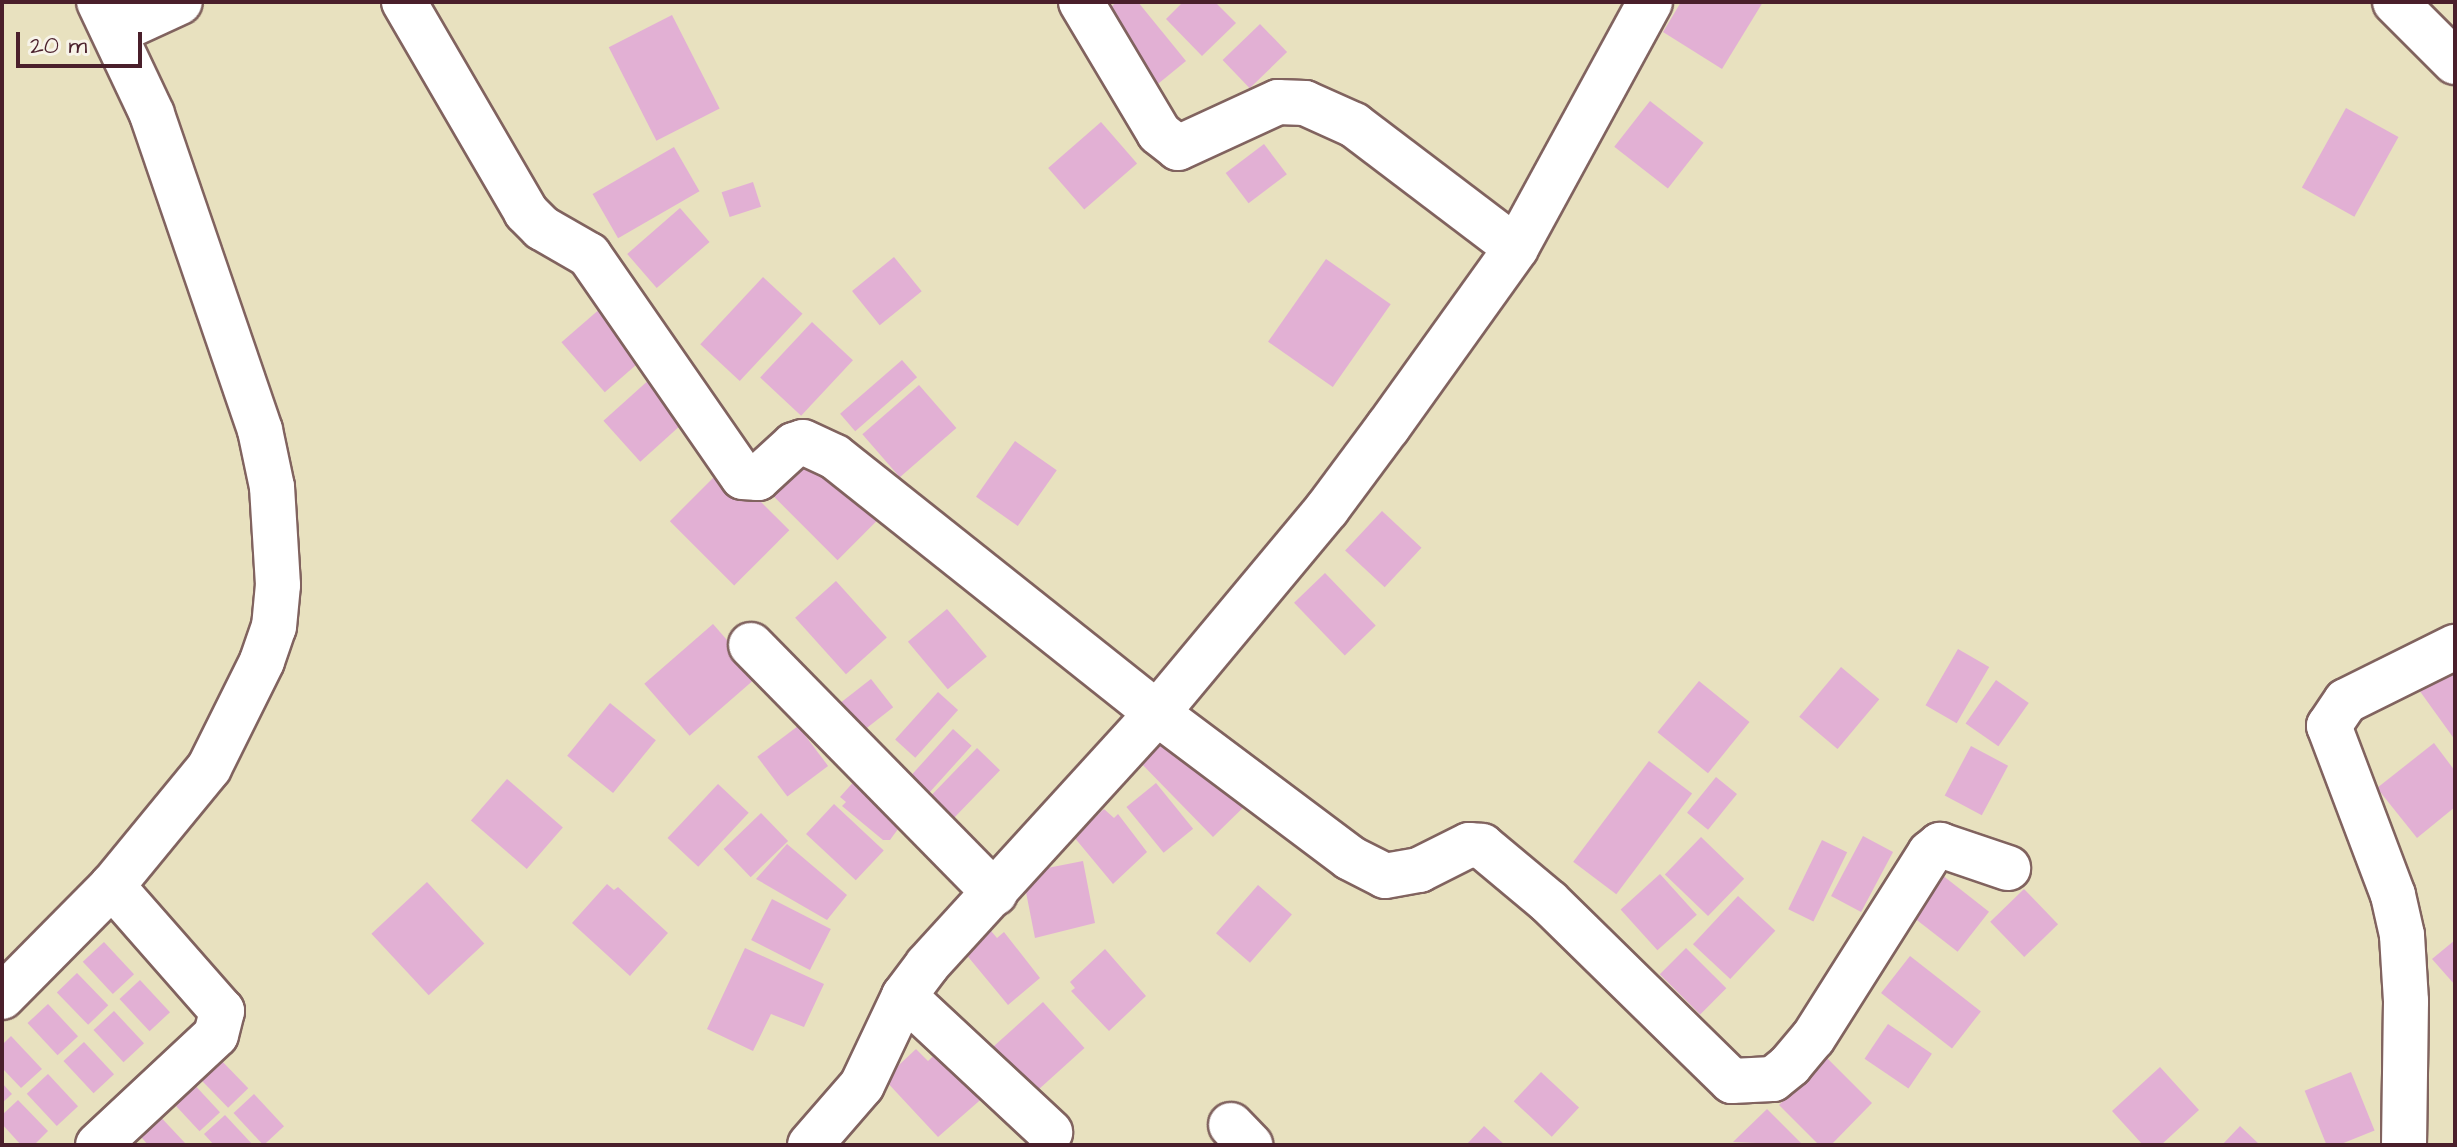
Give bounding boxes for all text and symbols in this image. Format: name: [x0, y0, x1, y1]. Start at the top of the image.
scale bar: [20, 16, 146, 66]
text: 20 m: [30, 29, 87, 63]

